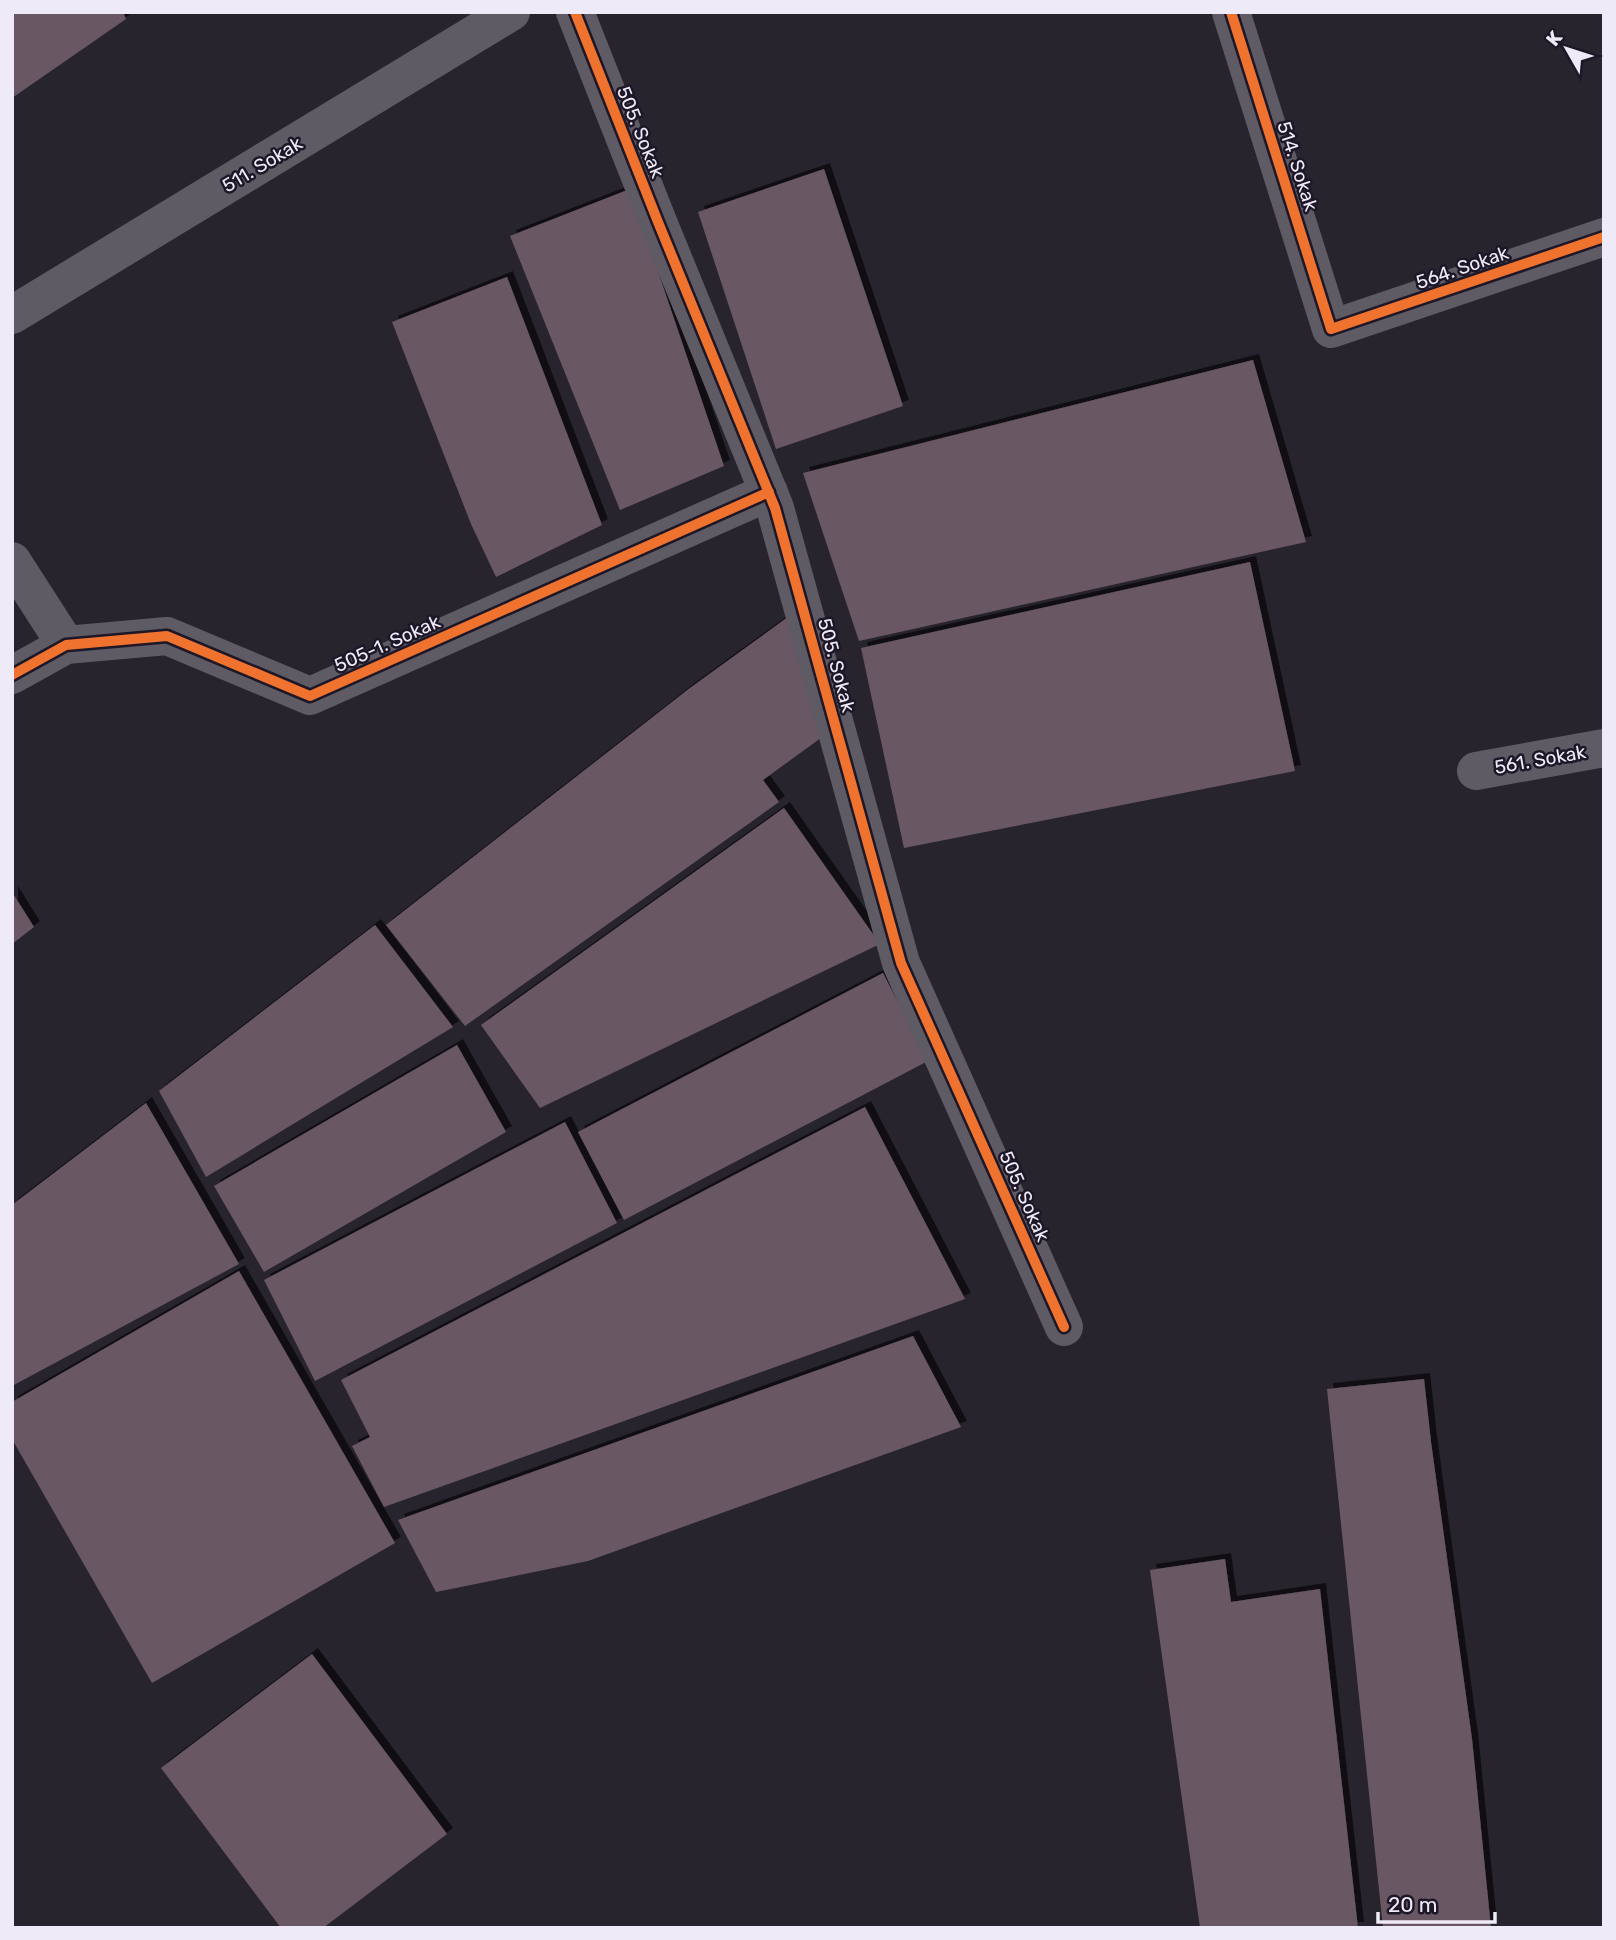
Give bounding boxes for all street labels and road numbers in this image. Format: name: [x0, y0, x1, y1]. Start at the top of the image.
street label: 505. Sokak: [612, 83, 669, 181]
street label: 514. Sokak: [1272, 119, 1323, 214]
street label: 511. Sokak: [218, 131, 307, 197]
street label: 564. Sokak: [1413, 241, 1512, 294]
street label: 505-1. Sokak: [331, 610, 444, 677]
street label: 505. Sokak: [813, 616, 860, 715]
street label: 561. Sokak: [1493, 740, 1588, 779]
street label: 505. Sokak: [994, 1147, 1055, 1245]

